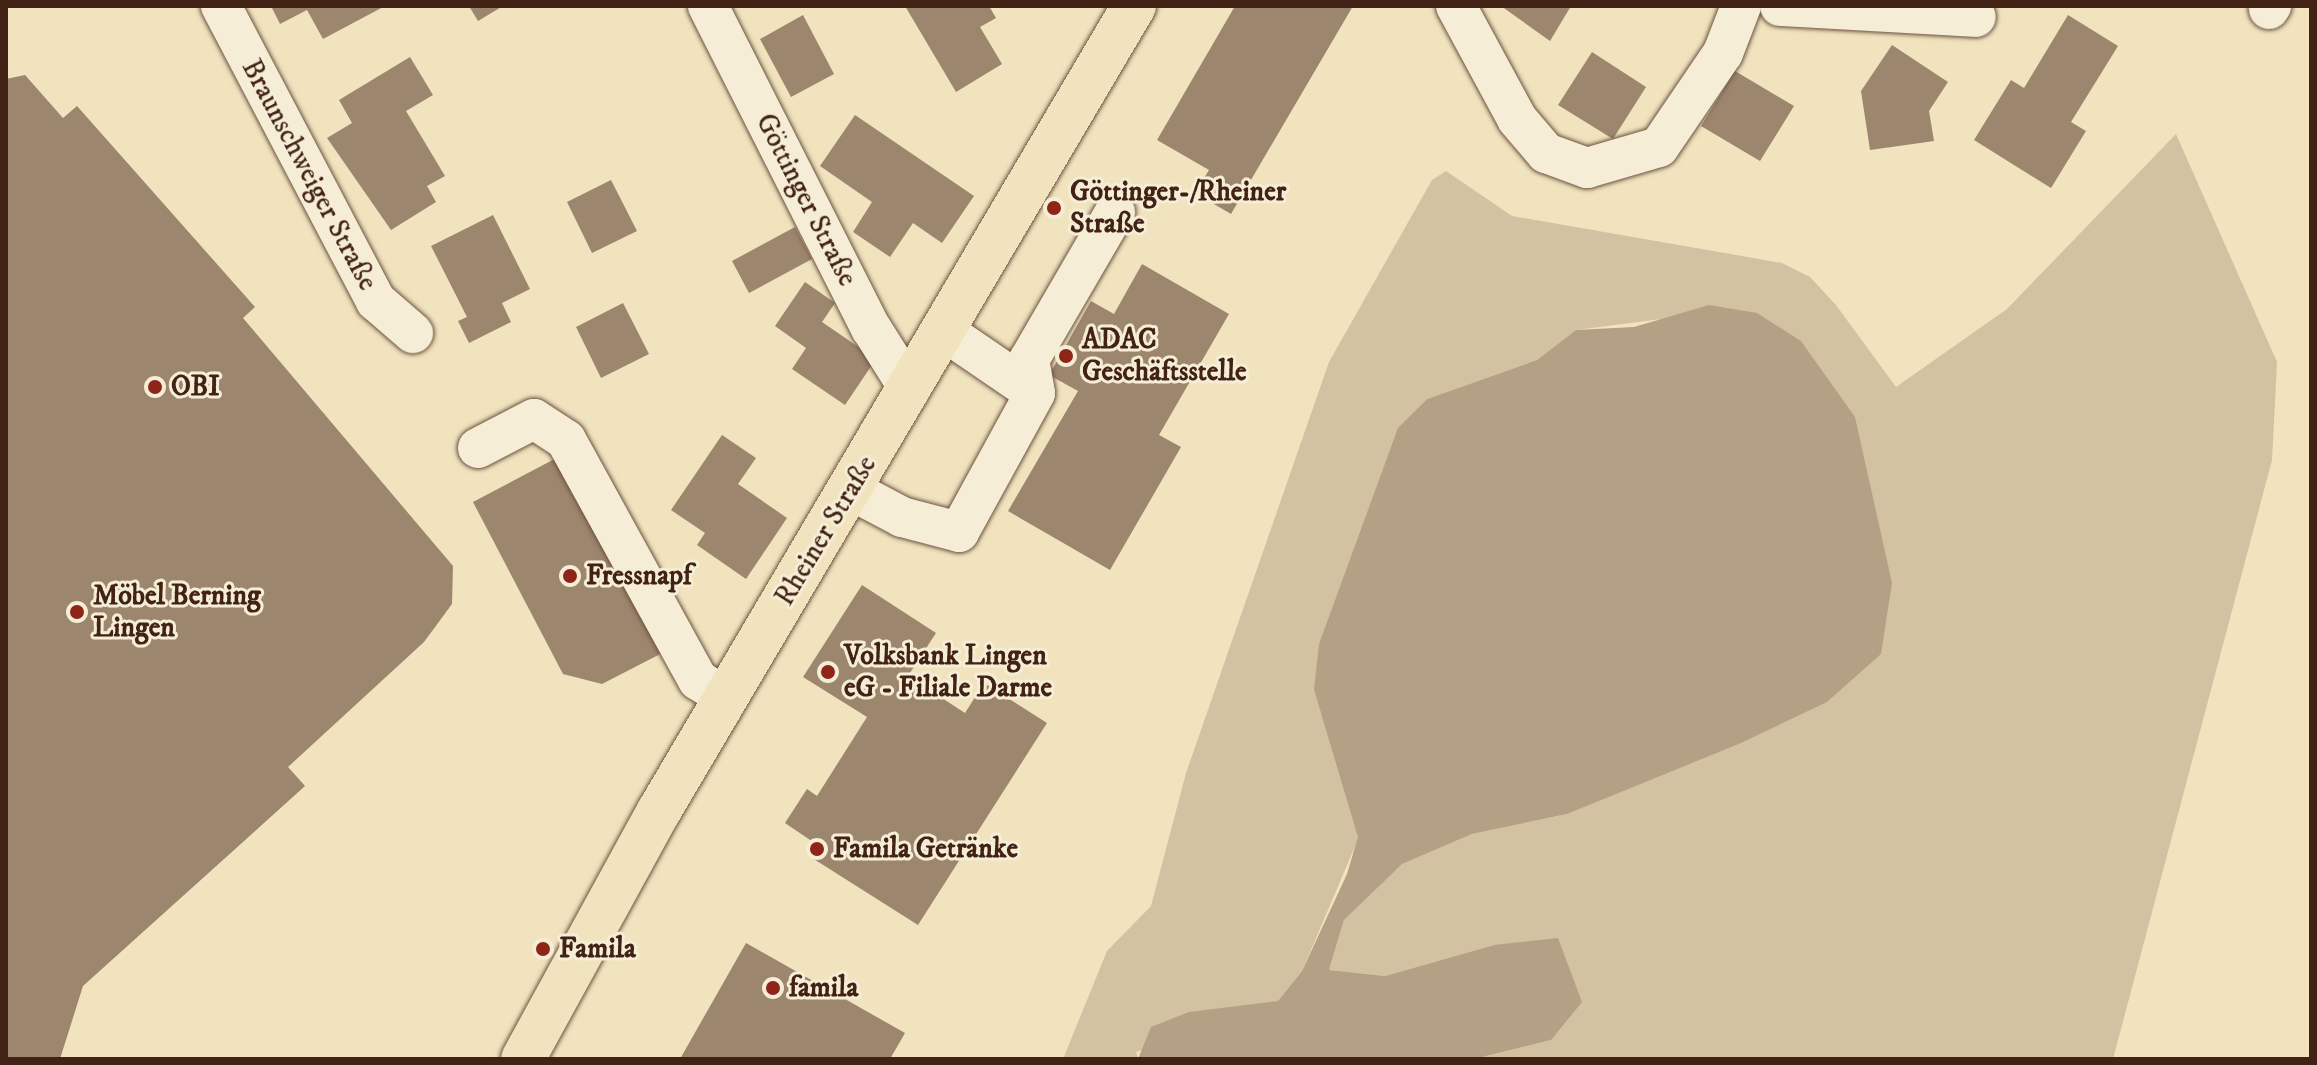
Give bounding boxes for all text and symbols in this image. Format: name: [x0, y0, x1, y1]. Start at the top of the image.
street label: Braunschweiger Straße: [234, 54, 384, 296]
street label: Göttinger Straße: [748, 108, 864, 292]
place label: Göttinger-/Rheiner Straße: [1070, 175, 1286, 241]
marker: Göttinger-/Rheiner Straße: [1045, 199, 1063, 217]
place label: ADAC Geschäftsstelle: [1082, 323, 1247, 389]
marker: ADAC Geschäftsstelle: [1057, 347, 1075, 365]
place label: OBI: [171, 370, 220, 404]
marker: OBI: [146, 378, 164, 396]
street label: Rheiner Straße: [768, 450, 884, 612]
place label: Fressnapf: [586, 559, 692, 593]
marker: Fressnapf: [561, 567, 579, 585]
place label: Möbel Berning Lingen: [93, 579, 261, 645]
marker: Möbel Berning Lingen: [68, 603, 86, 621]
place label: Volksbank Lingen eG - Filiale Darme: [844, 639, 1052, 705]
marker: Volksbank Lingen eG - Filiale Darme: [819, 663, 837, 681]
place label: Famila Getränke: [833, 832, 1018, 866]
marker: Famila Getränke: [808, 840, 826, 858]
place label: Famila: [559, 932, 636, 966]
marker: Famila: [534, 940, 552, 958]
place label: famila: [789, 971, 858, 1005]
marker: famila: [764, 979, 782, 997]

